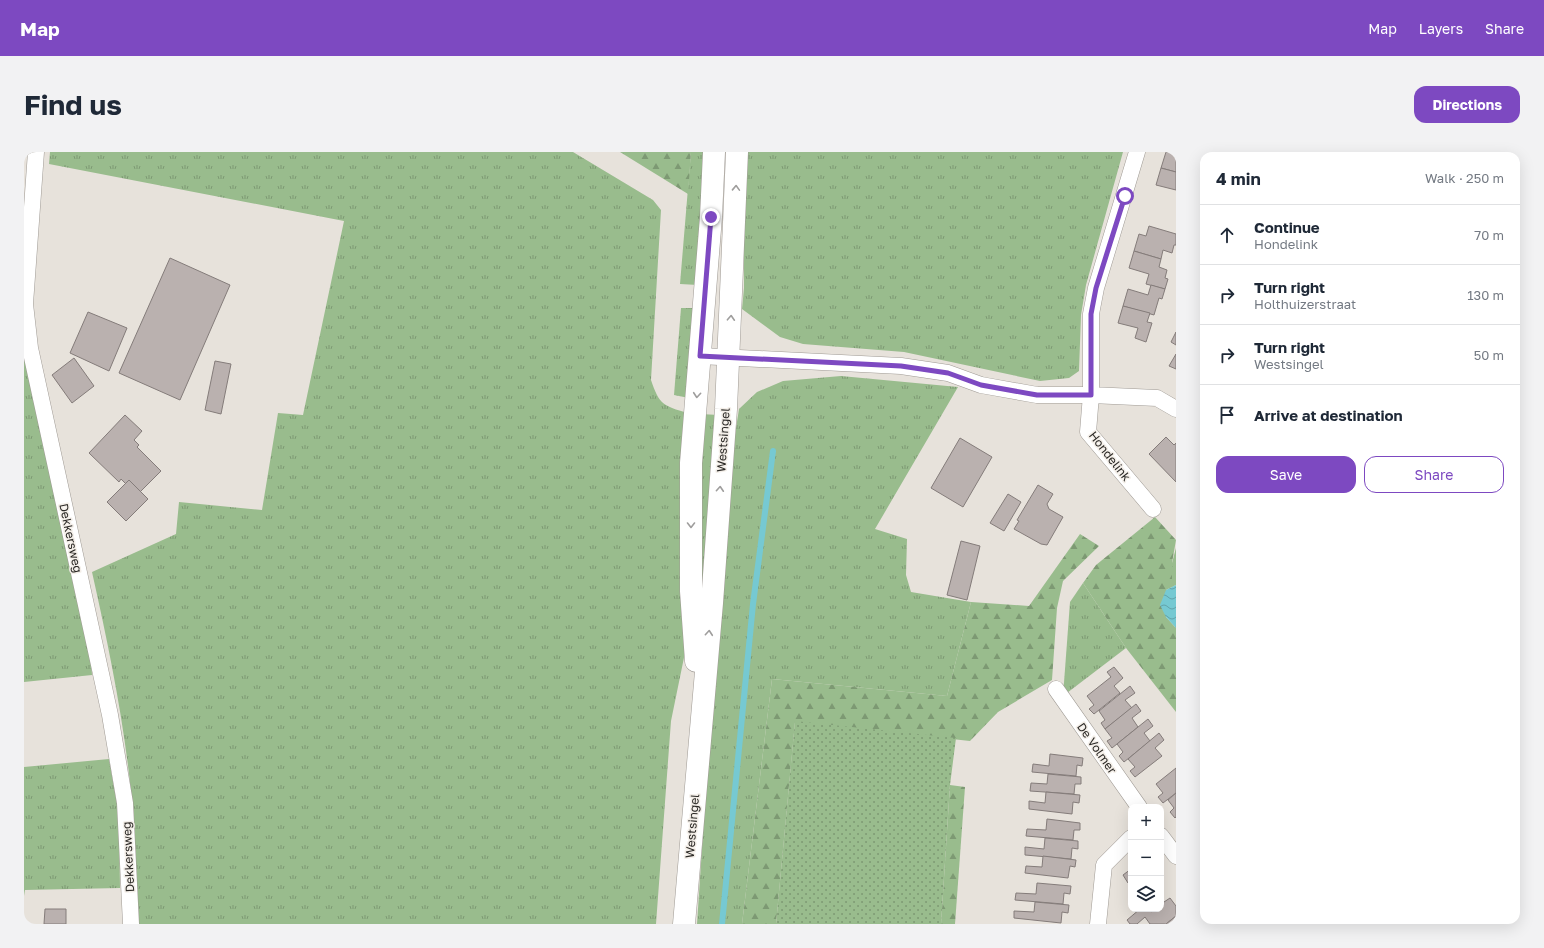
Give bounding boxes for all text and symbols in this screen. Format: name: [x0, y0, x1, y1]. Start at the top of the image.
text: Map: [20, 17, 60, 40]
text: Map: [1368, 20, 1397, 37]
text: Layers: [1419, 20, 1463, 37]
text: Share: [1485, 20, 1524, 37]
button: Directions: [1414, 86, 1520, 123]
text: Find us: [24, 88, 122, 121]
text: 4 min: [1216, 168, 1261, 189]
text: Walk · 250 m: [1425, 170, 1504, 186]
one-way arrow: [731, 185, 740, 191]
route start: [1116, 187, 1134, 205]
route end: [702, 208, 720, 226]
text: Continue: [1254, 218, 1320, 236]
icon: ahead: [1216, 224, 1238, 246]
text: 70 m: [1474, 227, 1504, 243]
text: Hondelink: [1254, 236, 1318, 252]
text: Turn right: [1254, 278, 1325, 296]
icon: right: [1216, 284, 1238, 306]
text: 130 m: [1467, 287, 1504, 303]
text: Holthuizerstraat: [1254, 296, 1356, 312]
one-way arrow: [727, 315, 735, 321]
text: Turn right: [1254, 338, 1325, 356]
icon: right: [1216, 344, 1238, 366]
text: 50 m: [1474, 347, 1504, 363]
text: Westsingel: [1254, 356, 1324, 372]
one-way arrow: [692, 392, 701, 398]
icon: arrive: [1216, 404, 1238, 426]
text: Arrive at destination: [1254, 406, 1403, 424]
street label: Westsingel: [713, 407, 733, 473]
street label: Hondelink: [1086, 428, 1134, 484]
button: Save: [1216, 456, 1356, 493]
button: Share: [1364, 456, 1504, 493]
one-way arrow: [716, 486, 725, 492]
street label: Dekkersweg: [56, 502, 86, 574]
one-way arrow: [687, 522, 695, 528]
one-way arrow: [705, 630, 714, 636]
street label: De Volmer: [1074, 720, 1120, 777]
street label: Westsingel: [682, 793, 702, 859]
map controls: [1128, 804, 1164, 912]
button: +: [1128, 804, 1164, 840]
street label: Dekkersweg: [119, 821, 137, 893]
button: −: [1128, 840, 1164, 876]
button: layers: [1128, 876, 1164, 912]

